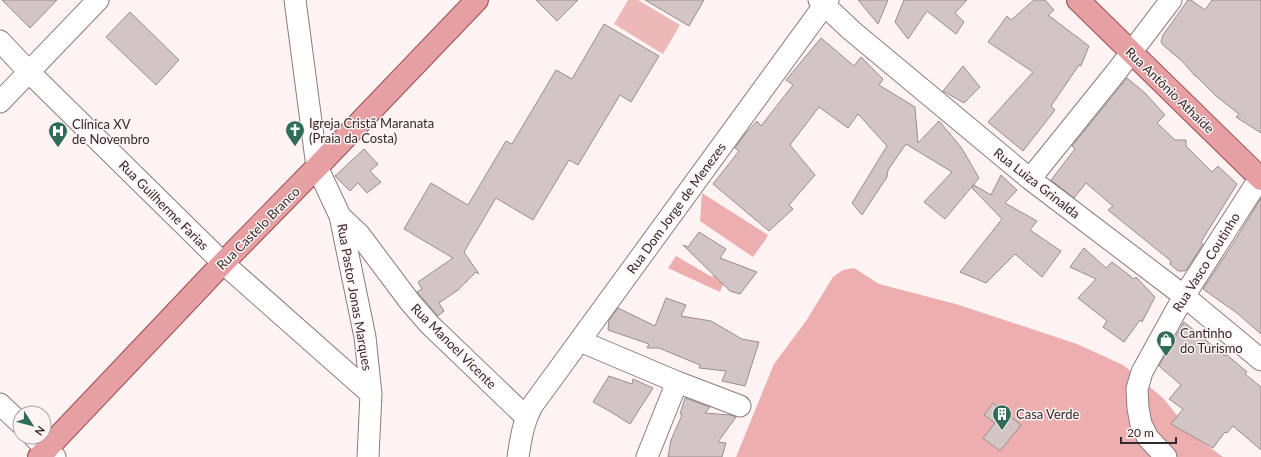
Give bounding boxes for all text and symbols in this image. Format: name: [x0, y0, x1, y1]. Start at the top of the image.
street label: Rua Antônio Athaíde: [1122, 44, 1218, 137]
place label: Igreja Cristã Maranata (Praia da Costa): [309, 115, 434, 146]
place label: Clínica XV de Novembro: [72, 116, 150, 147]
church icon: Igreja Cristã Maranata (Praia da Costa): [284, 119, 306, 147]
hospital icon: Clínica XV de Novembro: [47, 120, 69, 148]
street label: Rua Dom Jorge de Menezes: [623, 139, 729, 277]
street label: Rua Luiza Grinalda: [991, 144, 1083, 222]
street label: Rua Guilherme Farias: [116, 157, 212, 253]
street label: Rua Castelo Branco: [213, 183, 303, 273]
street label: Rua Vasco Coutinho: [1169, 209, 1243, 315]
street label: Rua Pastor Jonas Marques: [334, 222, 376, 372]
street label: Rua Manoel Vicente: [408, 300, 500, 392]
place label: Cantinho do Turismo: [1180, 325, 1243, 356]
shop icon: Cantinho do Turismo: [1155, 329, 1177, 357]
building icon: Casa Verde: [991, 403, 1013, 431]
north arrow: [12, 405, 52, 445]
place label: Casa Verde: [1016, 406, 1080, 422]
scale bar: [1121, 419, 1176, 445]
text: N: [33, 424, 48, 438]
text: 20 m: [1127, 425, 1154, 440]

